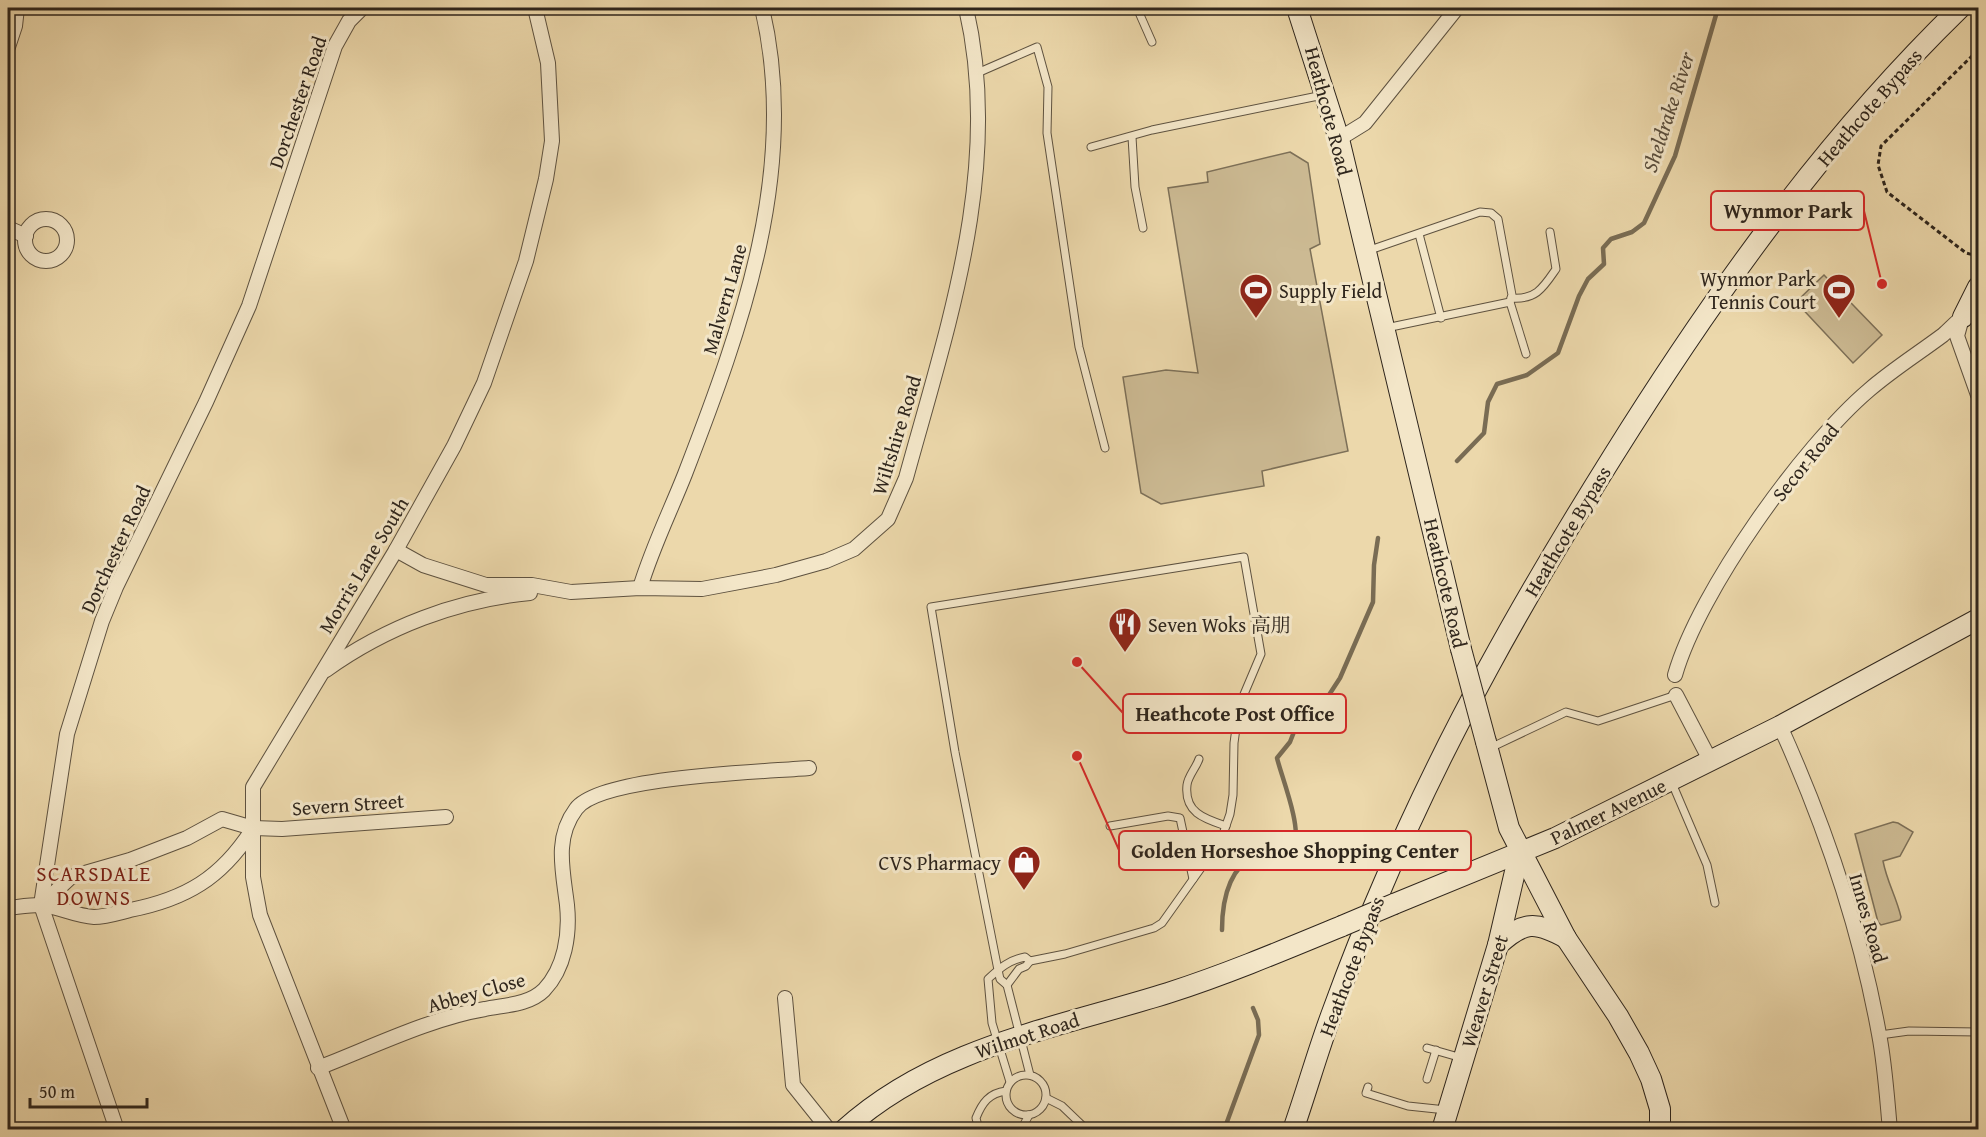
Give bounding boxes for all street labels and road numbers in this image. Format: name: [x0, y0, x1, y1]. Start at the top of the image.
street label: Dorchester Road: [261, 32, 333, 172]
street label: Heathcote Bypass: [1810, 42, 1928, 172]
street label: Heathcote Road: [1298, 43, 1360, 179]
street label: Malvern Lane: [694, 240, 754, 358]
street label: Wiltshire Road: [864, 371, 928, 498]
street label: Secor Road: [1765, 417, 1846, 507]
street label: Heathcote Bypass: [1517, 460, 1618, 602]
street label: Dorchester Road: [73, 480, 158, 618]
street label: Morris Lane South: [311, 491, 415, 639]
street label: Heathcote Road: [1417, 515, 1475, 651]
street label: Palmer Avenue: [1545, 770, 1671, 852]
street label: Severn Street: [291, 786, 405, 822]
street label: Innes Road: [1842, 870, 1896, 967]
street label: Heathcote Bypass: [1311, 892, 1391, 1040]
street label: Weaver Street: [1453, 931, 1515, 1051]
street label: Abbey Close: [424, 964, 528, 1020]
street label: Wilmot Road: [971, 1004, 1083, 1065]

